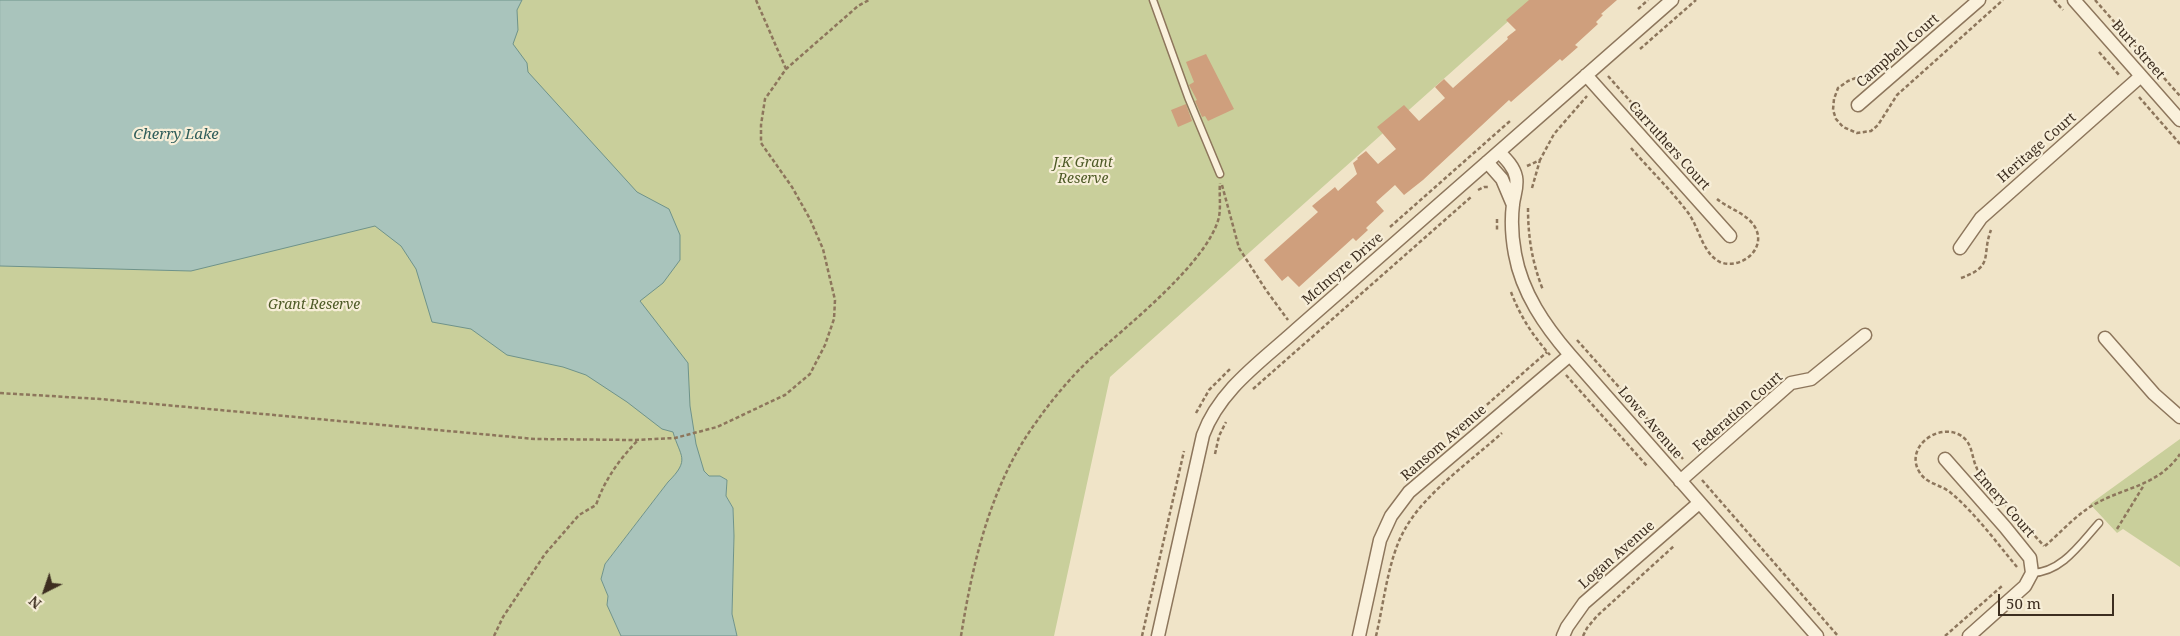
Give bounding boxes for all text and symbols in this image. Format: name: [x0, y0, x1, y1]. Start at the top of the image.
street label: Campbell Court: [1853, 11, 1943, 91]
street label: Burt Street: [2108, 17, 2168, 83]
street label: Carruthers Court: [1625, 98, 1713, 194]
street label: Heritage Court: [1994, 109, 2080, 187]
water label: Cherry Lake: [133, 126, 219, 144]
park label: J.K Grant Reserve: [1053, 155, 1113, 188]
street label: McIntyre Drive: [1299, 229, 1387, 309]
park label: Grant Reserve: [268, 297, 360, 313]
street label: Federation Court: [1690, 369, 1786, 455]
street label: Lowe Avenue: [1614, 384, 1686, 462]
street label: Ransom Avenue: [1398, 401, 1490, 485]
street label: Emery Court: [1970, 467, 2038, 541]
street label: Logan Avenue: [1576, 518, 1658, 592]
north arrow: [20, 566, 70, 616]
scale bar: [2000, 584, 2116, 616]
text: N: [24, 592, 45, 613]
text: 50 m: [2006, 593, 2041, 613]

